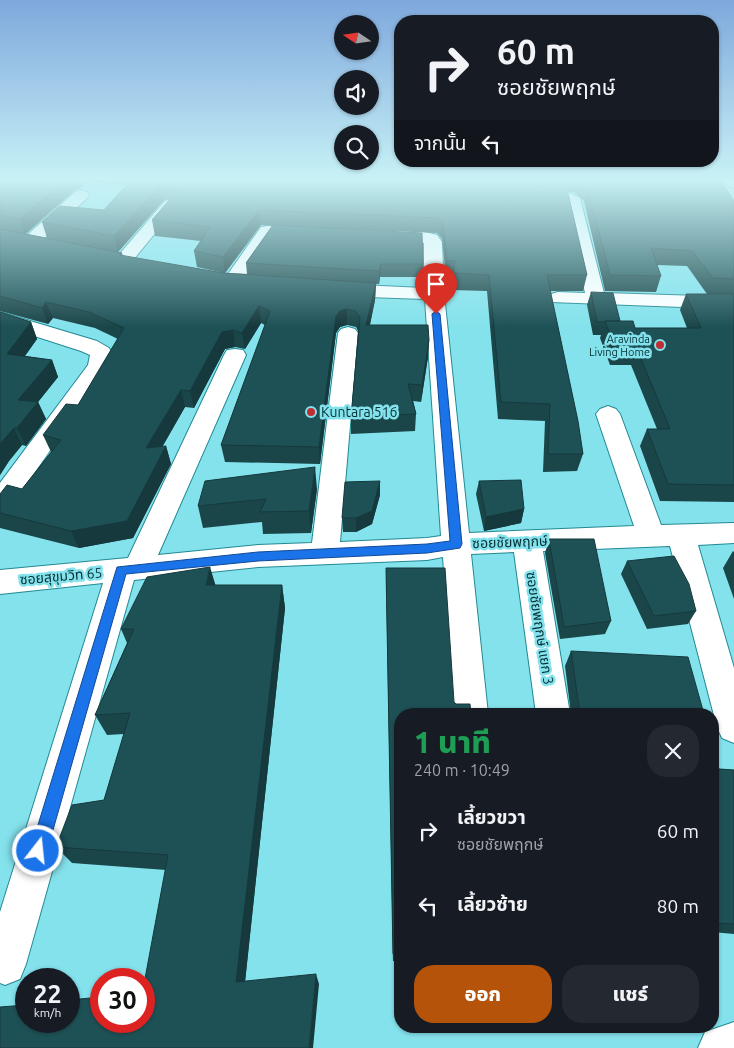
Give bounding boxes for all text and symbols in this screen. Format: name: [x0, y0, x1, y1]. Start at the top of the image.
north arrow: [334, 15, 379, 60]
map controls: [334, 15, 379, 170]
text: 60 m: [497, 31, 575, 71]
icon: right: [414, 35, 479, 100]
button: sound: [334, 70, 379, 115]
text: ซอยชัยพฤกษ์: [497, 74, 616, 99]
button: search: [334, 125, 379, 170]
icon: left: [477, 130, 505, 158]
text: จากนั้น: [414, 132, 467, 154]
pin: [415, 263, 457, 314]
icon: arrive: [422, 270, 450, 298]
place label: Aravinda Living Home: [589, 333, 650, 358]
marker: Aravinda Living Home: [654, 339, 666, 351]
place label: Kuntara 516: [321, 404, 398, 420]
marker: Kuntara 516: [305, 406, 317, 418]
street label: ซอยชัยพฤกษ์: [472, 533, 548, 551]
street label: ซอยสุขุมวิท 65: [19, 564, 103, 589]
street label: ซอยชัยพฤกษ์ แยก 3: [523, 570, 557, 686]
text: 1 นาที: [414, 725, 491, 759]
button: close: [647, 725, 699, 777]
text: 240 m · 10:49: [414, 761, 510, 779]
text: เลี้ยวขวา: [457, 806, 526, 828]
icon: right: [414, 817, 442, 845]
text: 60 m: [657, 820, 699, 842]
position arrow: [11, 824, 63, 876]
text: ซอยชัยพฤกษ์: [457, 835, 543, 853]
icon: left: [414, 892, 442, 920]
text: เลี้ยวซ้าย: [457, 893, 528, 915]
text: 80 m: [657, 895, 699, 917]
button: ออก: [414, 965, 552, 1023]
button: แชร์: [562, 965, 699, 1023]
speed limit sign: 30: [90, 968, 155, 1033]
text: 22: [33, 980, 62, 1008]
text: km/h: [34, 1006, 61, 1019]

